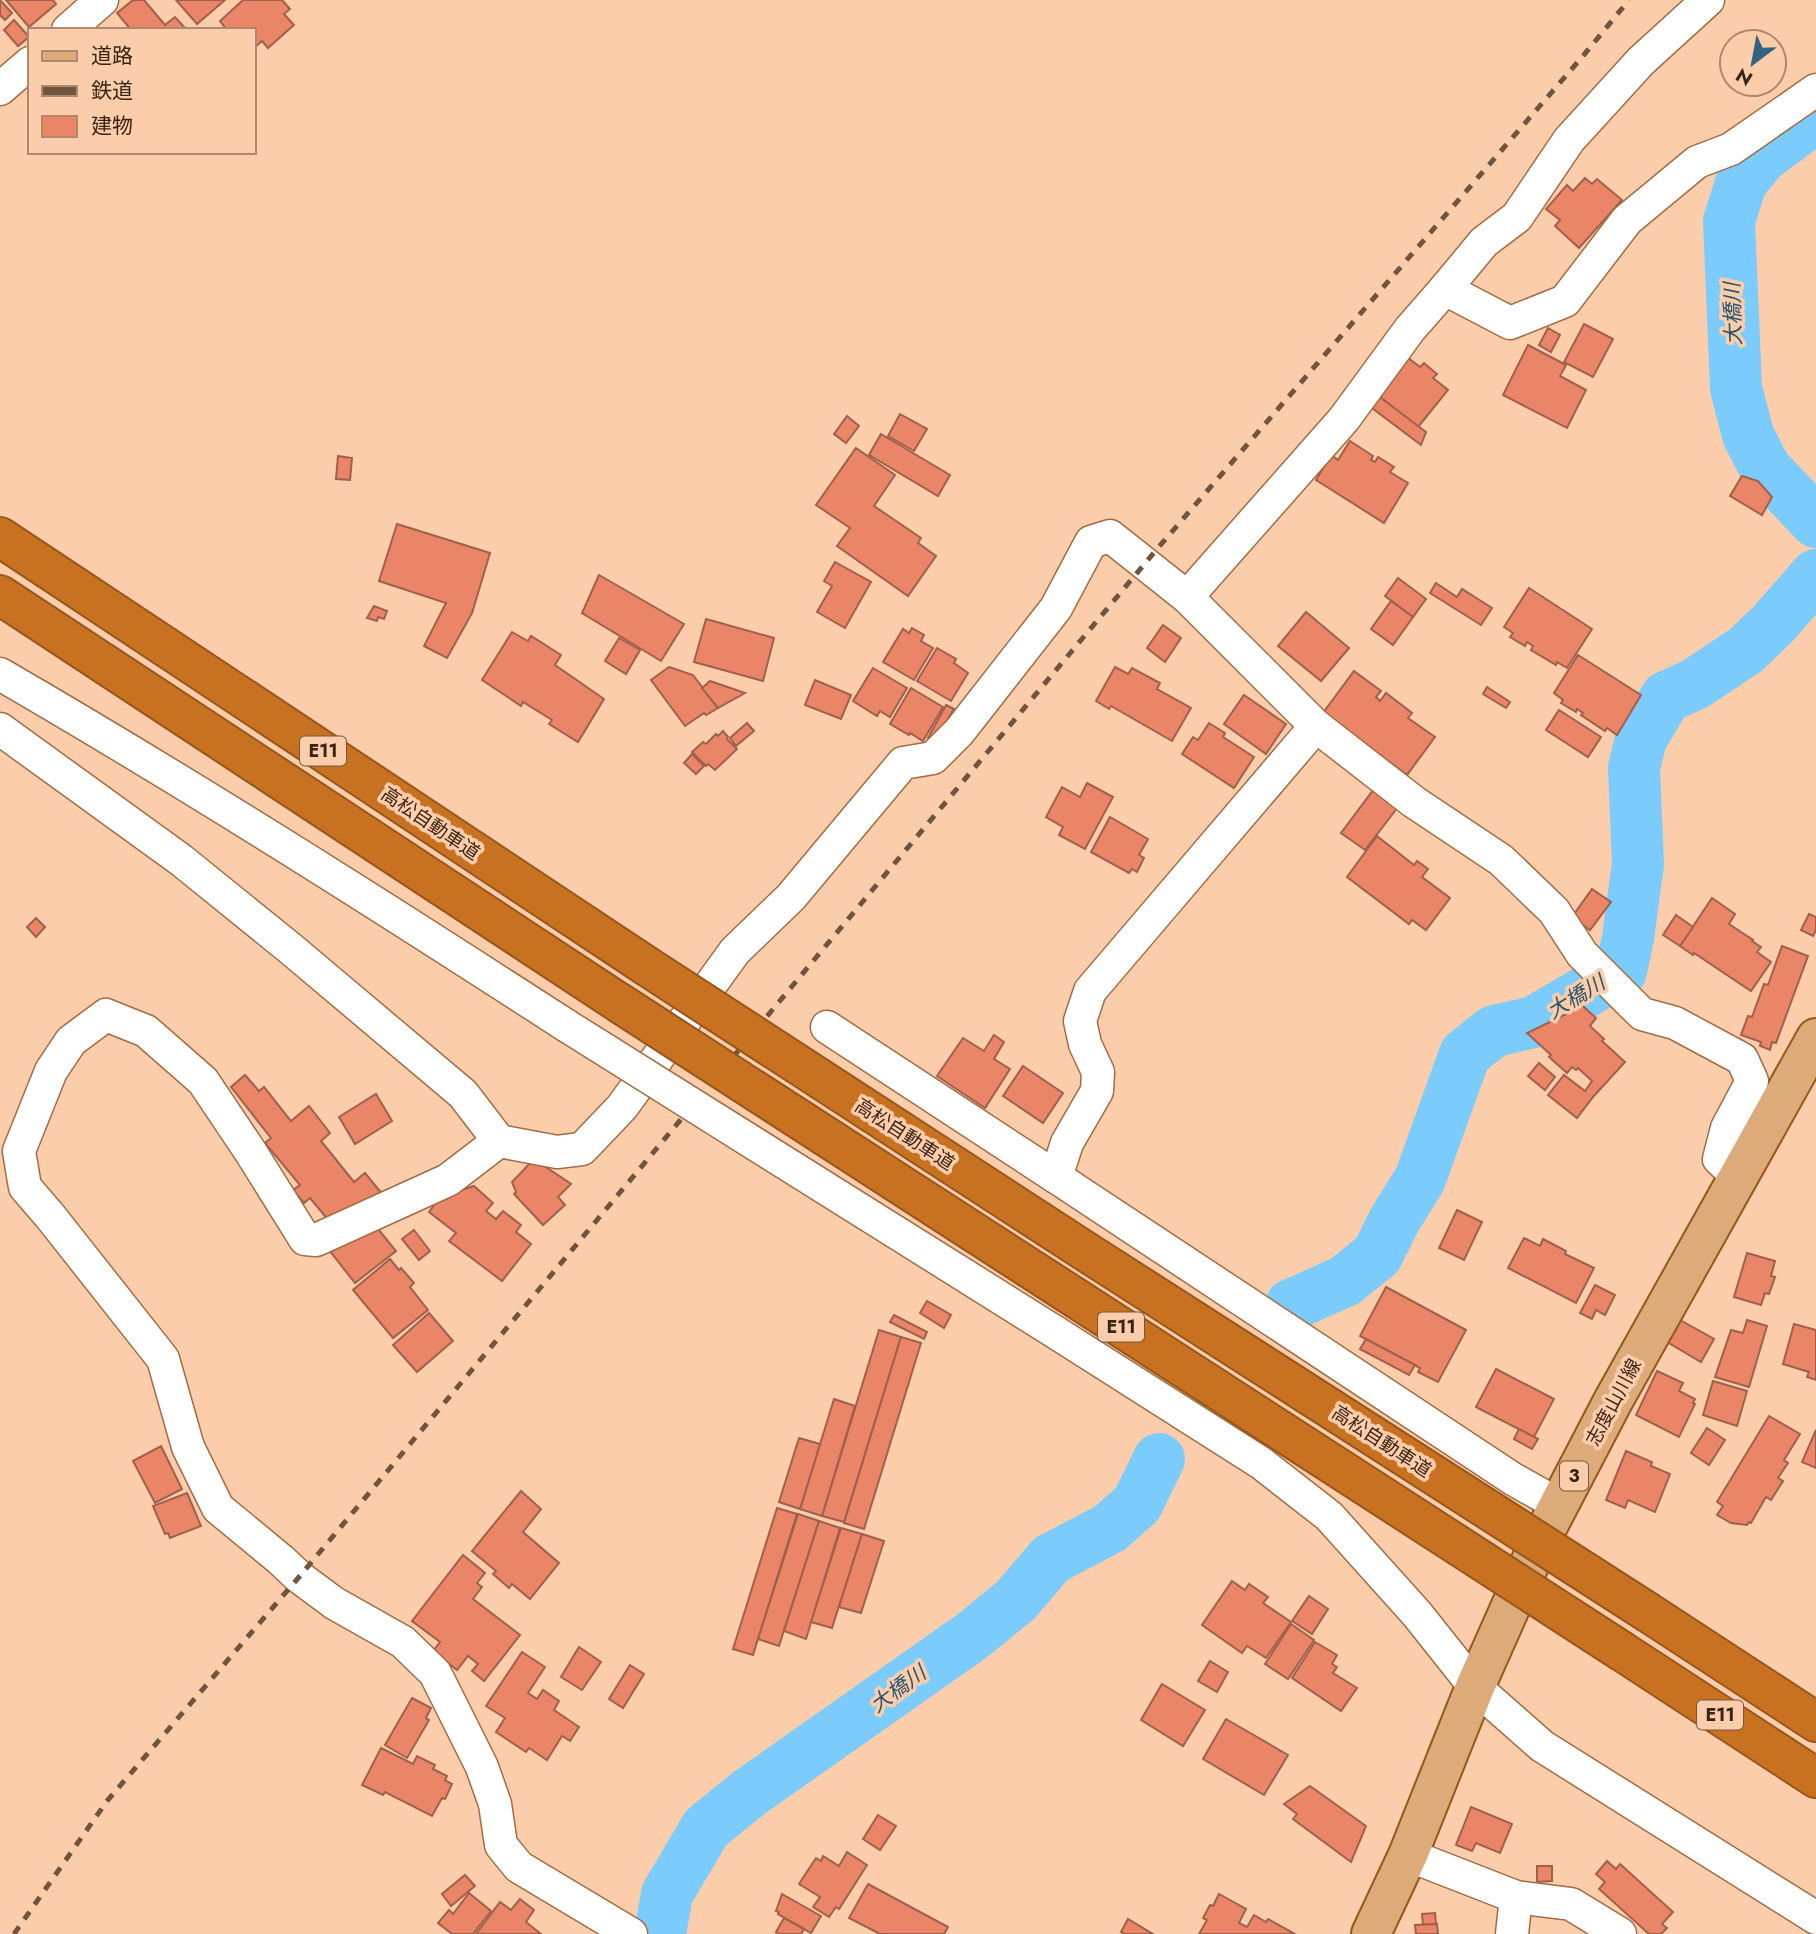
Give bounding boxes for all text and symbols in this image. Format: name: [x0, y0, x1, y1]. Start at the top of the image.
legend: [28, 28, 256, 154]
north arrow: [1718, 28, 1788, 98]
text: 道路: [91, 41, 133, 71]
text: N: [1731, 62, 1758, 92]
text: 鉄道: [91, 76, 133, 106]
text: 建物: [91, 111, 133, 141]
water label: 大橋川: [1717, 280, 1749, 346]
road number: E11: [300, 736, 346, 766]
street label: 高松自動車道: [376, 780, 486, 866]
water label: 大橋川: [1541, 967, 1612, 1026]
street label: 高松自動車道: [850, 1092, 960, 1177]
road number: E11: [1098, 1312, 1144, 1342]
street label: 志度山川線: [1579, 1354, 1648, 1451]
street label: 高松自動車道: [1327, 1399, 1437, 1484]
road number: 3: [1560, 1462, 1588, 1490]
water label: 大橋川: [864, 1657, 934, 1720]
road number: E11: [1697, 1700, 1743, 1730]

